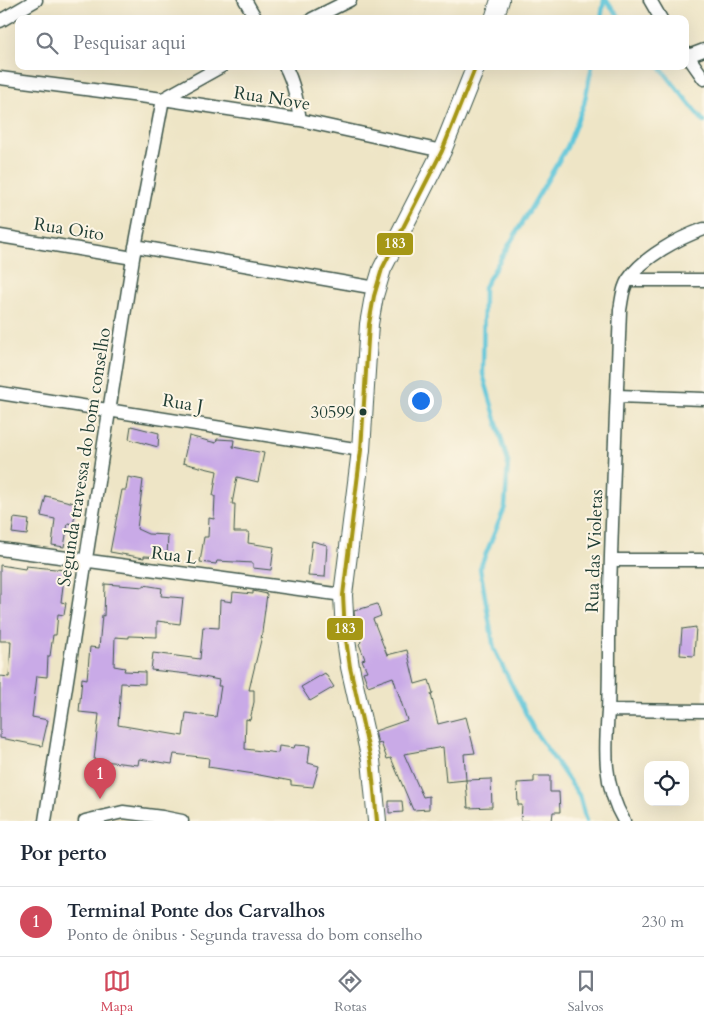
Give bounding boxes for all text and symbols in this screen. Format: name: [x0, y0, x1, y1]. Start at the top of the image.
search box: [15, 15, 689, 70]
icon: search: [33, 29, 61, 57]
text: Pesquisar aqui: [73, 30, 186, 56]
street label: Rua Nove: [232, 80, 312, 117]
street label: Rua Oito: [32, 212, 106, 247]
line badge: 183: [376, 232, 414, 256]
text: 183: [384, 234, 406, 253]
street label: Segunda travessa do bom conselho: [52, 326, 117, 588]
street label: Rua J: [161, 388, 205, 419]
your location: [408, 388, 434, 414]
place label: 30599: [310, 401, 354, 424]
marker: 30599: [358, 407, 368, 417]
street label: Rua das Violetas: [580, 489, 609, 613]
street label: Rua L: [150, 540, 198, 571]
line badge: 183: [326, 617, 364, 641]
text: 183: [334, 619, 356, 638]
pin: 1: [84, 758, 116, 799]
map controls: [644, 761, 689, 806]
button: locate: [644, 761, 689, 806]
text: Por perto: [20, 839, 107, 868]
text: Terminal Ponte dos Carvalhos: [67, 898, 325, 924]
text: 1: [32, 911, 40, 933]
text: 230 m: [642, 911, 684, 933]
text: Ponto de ônibus · Segunda travessa do bom conselho: [67, 924, 423, 946]
tab: Mapa: [100, 967, 133, 1016]
tab: Rotas: [334, 967, 367, 1016]
tab: Salvos: [568, 967, 604, 1016]

